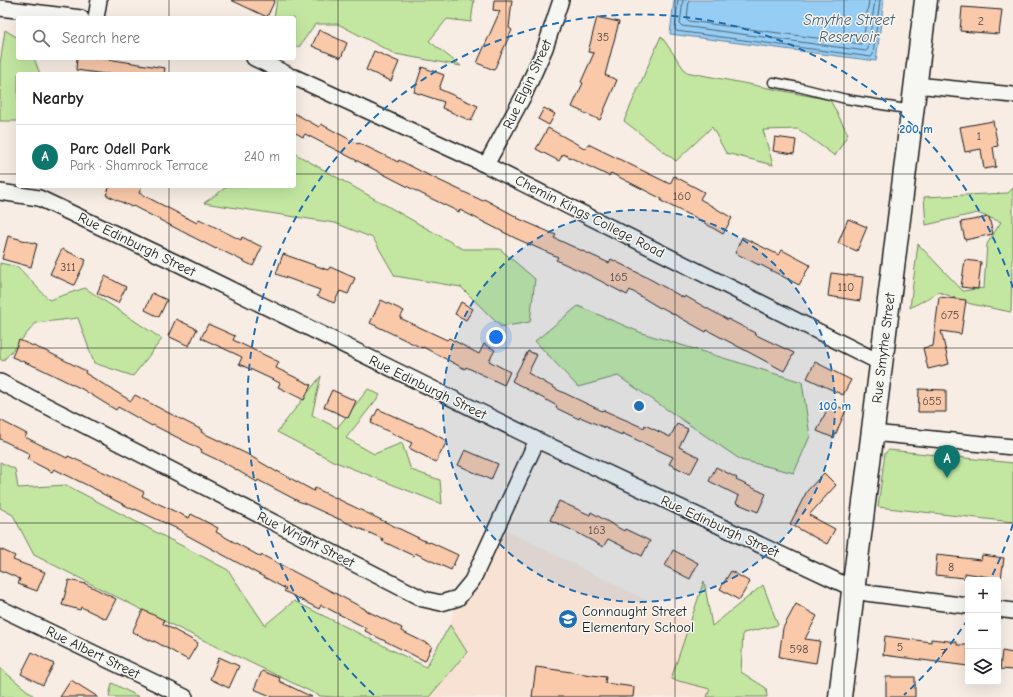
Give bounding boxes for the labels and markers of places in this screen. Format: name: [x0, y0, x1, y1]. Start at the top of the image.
centre of rings: [632, 399, 646, 413]
pin: A: [934, 445, 960, 478]
place label: Connaught Street Elementary School: [582, 603, 694, 636]
school or university icon: Connaught Street Elementary School: [557, 608, 579, 630]

